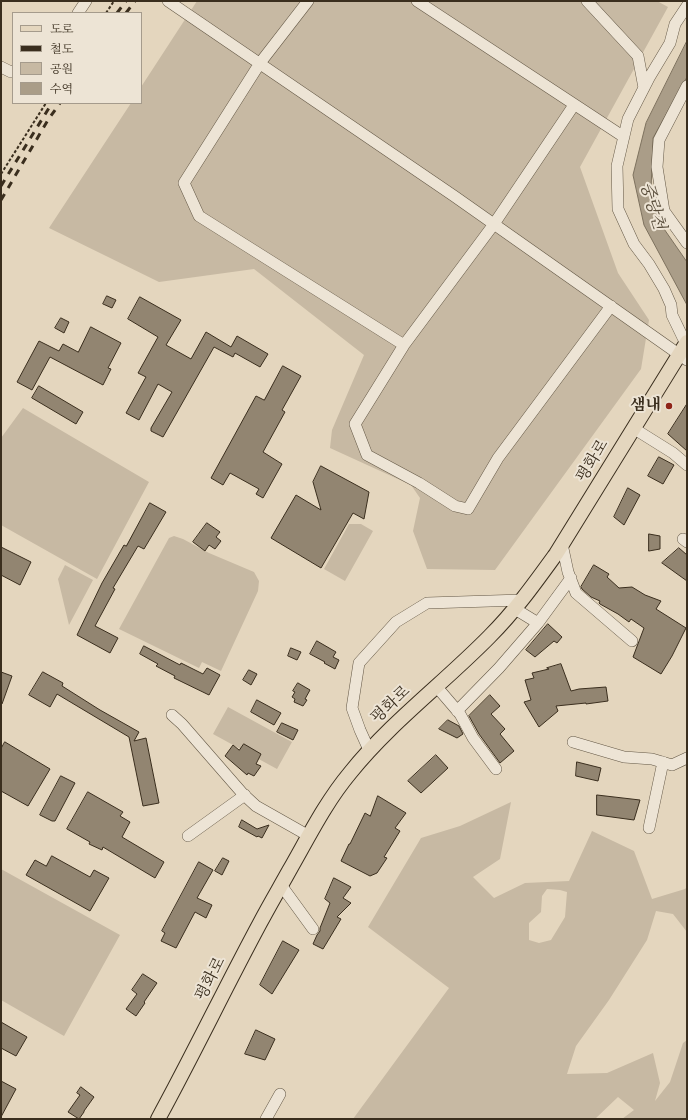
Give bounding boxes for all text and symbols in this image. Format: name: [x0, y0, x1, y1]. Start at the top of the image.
legend: [12, 12, 142, 104]
text: 도로: [50, 21, 73, 37]
text: 철도: [50, 41, 73, 57]
text: 공원: [50, 61, 73, 77]
text: 수역: [50, 81, 73, 97]
water label: 중랑천: [635, 179, 669, 233]
place label: 샘내: [630, 396, 661, 416]
marker: 샘내: [664, 401, 674, 411]
street label: 평화로: [573, 436, 613, 486]
street label: 평화로: [367, 682, 415, 728]
street label: 평화로: [192, 954, 230, 1004]

